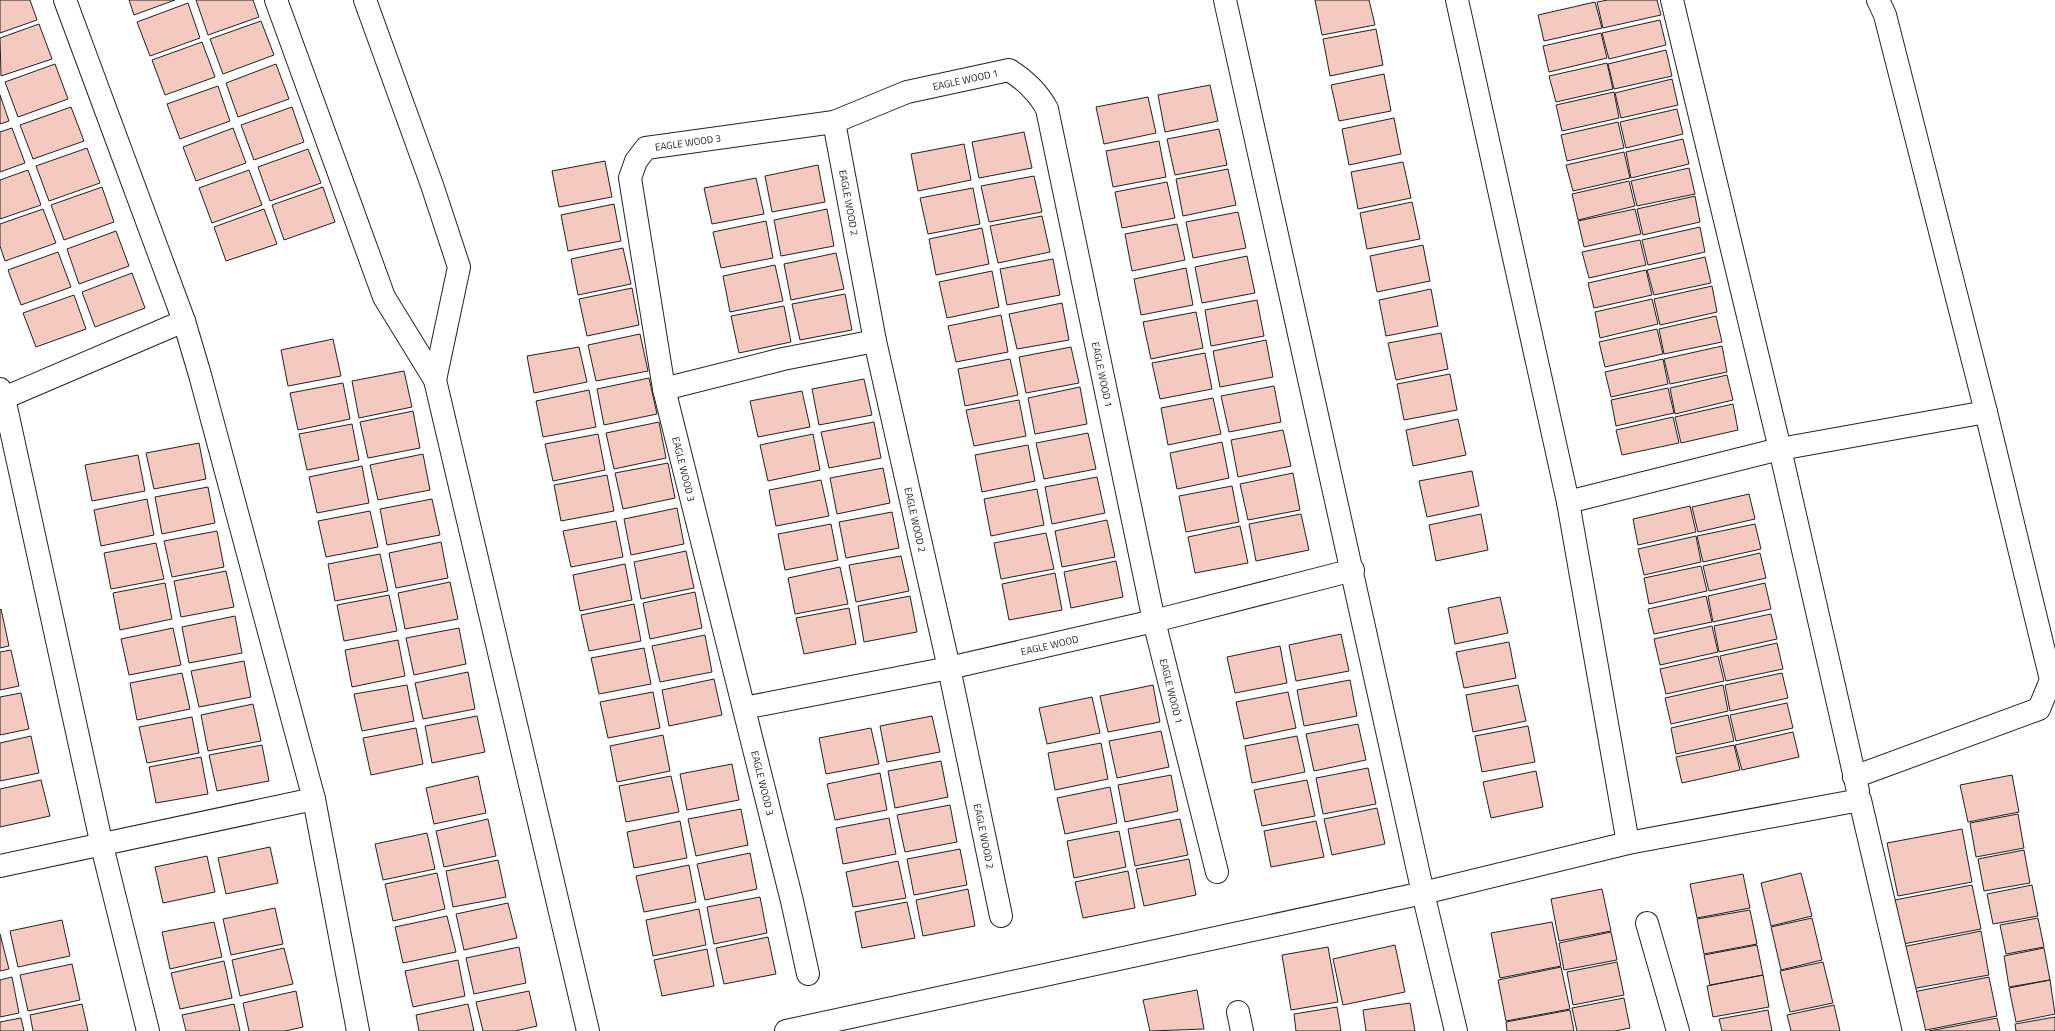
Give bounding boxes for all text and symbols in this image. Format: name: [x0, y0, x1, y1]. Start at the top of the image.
street label: EAGLE WOOD 1: [931, 66, 999, 94]
street label: EAGLE WOOD 3: [654, 131, 722, 155]
street label: EAGLE WOOD 2: [835, 169, 862, 237]
street label: EAGLE WOOD 1: [1088, 341, 1116, 409]
street label: EAGLE WOOD 3: [668, 435, 699, 503]
street label: EAGLE WOOD 2: [900, 486, 930, 554]
street label: EAGLE WOOD: [1019, 632, 1080, 659]
street label: EAGLE WOOD 1: [1156, 657, 1186, 725]
street label: EAGLE WOOD 3: [747, 749, 778, 817]
street label: EAGLE WOOD 2: [970, 802, 998, 870]

